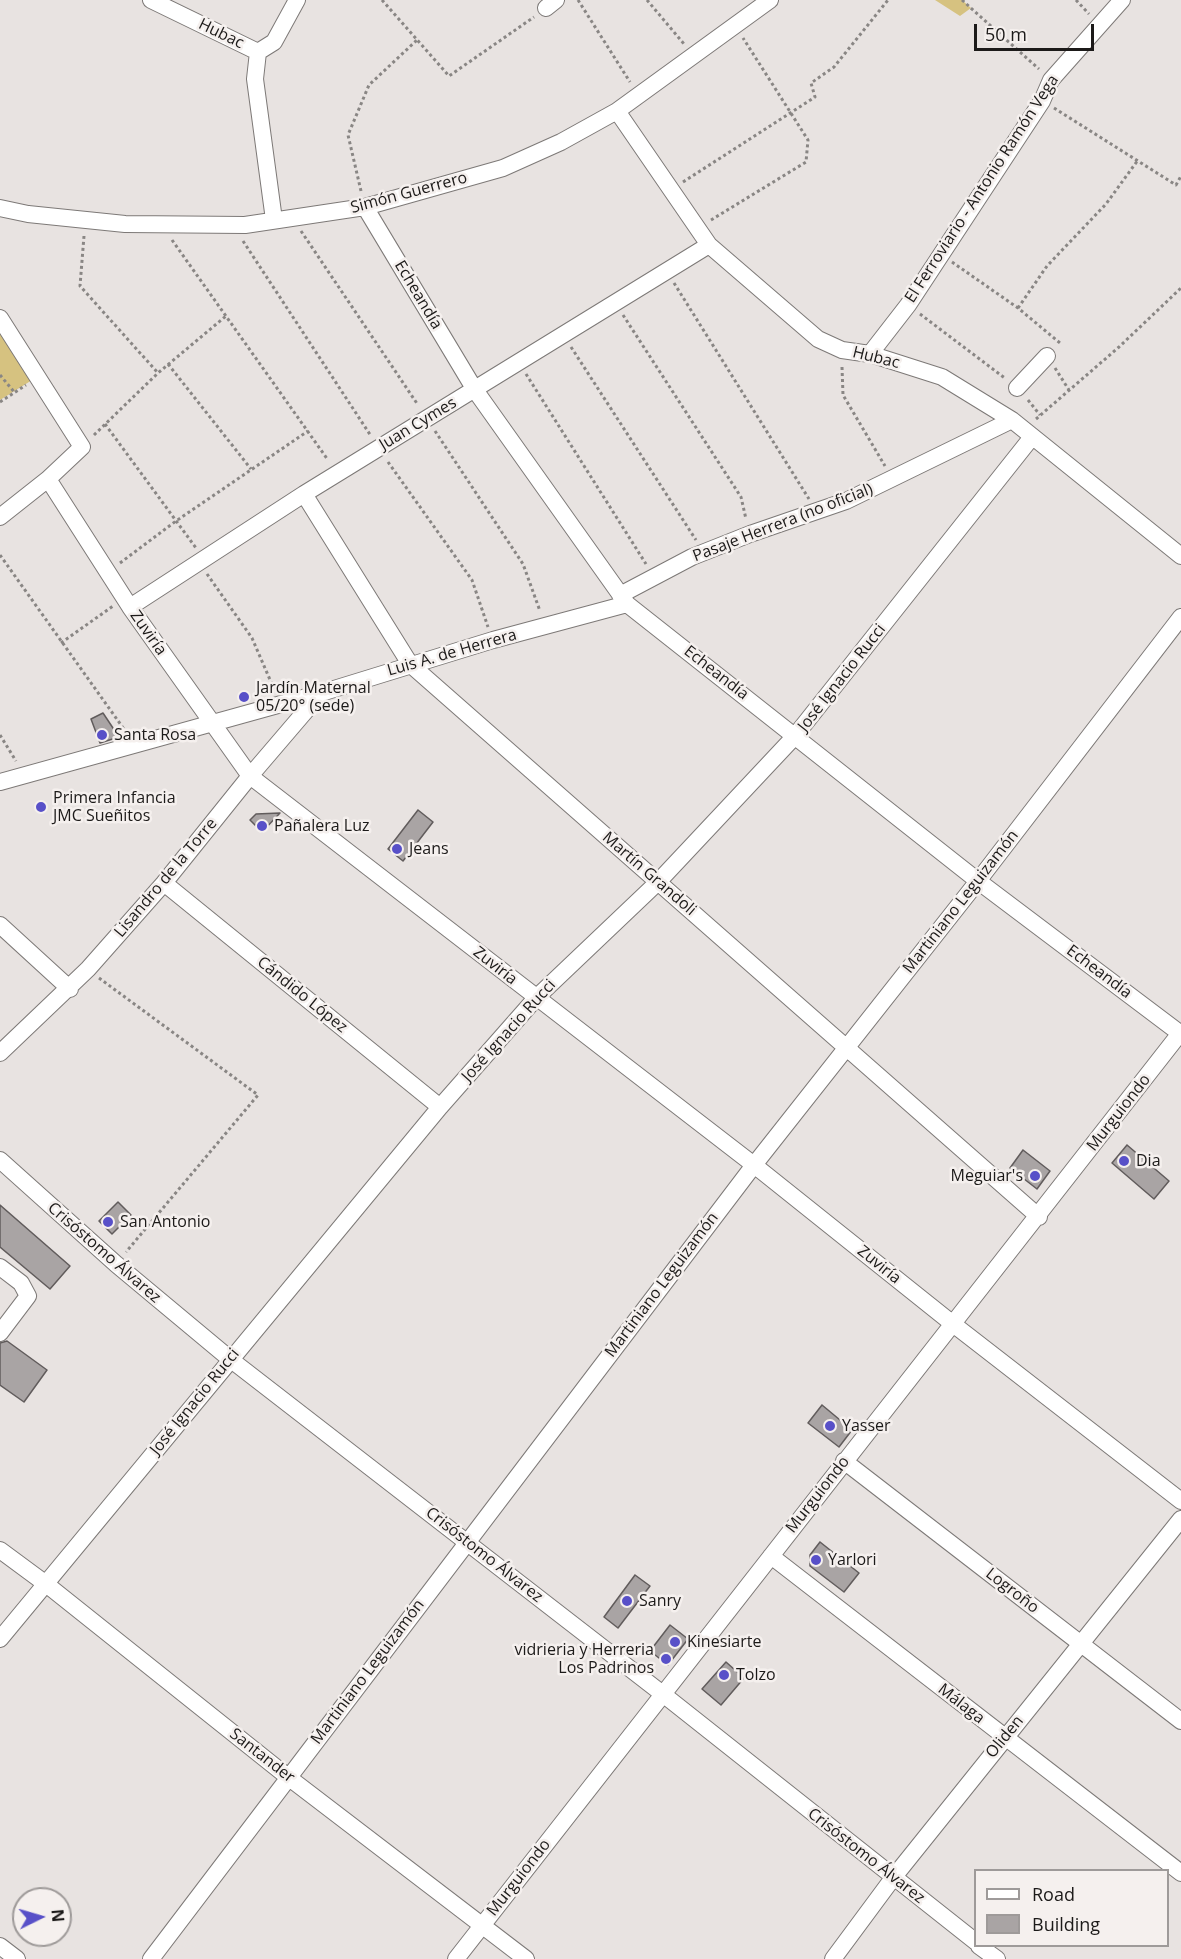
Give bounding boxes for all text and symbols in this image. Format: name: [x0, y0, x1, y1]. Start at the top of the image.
scale bar: [977, 12, 1097, 50]
street label: Hubac: [195, 15, 247, 53]
text: 50 m: [985, 22, 1027, 46]
street label: El Ferroviario - Antonio Ramón Vega: [901, 71, 1063, 307]
street label: Simón Guerrero: [349, 168, 469, 218]
street label: Echeandía: [390, 257, 446, 333]
street label: Hubac: [850, 343, 902, 373]
street label: Juan Cymes: [376, 393, 460, 455]
street label: Pasaje Herrera (no oficial): [690, 480, 876, 566]
street label: Zuviría: [126, 607, 170, 659]
street label: José Ignacio Rucci: [794, 620, 890, 736]
street label: Luis A. de Herrera: [385, 625, 519, 681]
street label: Echeandía: [680, 642, 752, 704]
place label: Jardín Maternal 05/20° (sede): [256, 678, 371, 716]
marker: Jardín Maternal 05/20° (sede): [237, 690, 251, 704]
place label: Santa Rosa: [114, 725, 196, 745]
marker: Santa Rosa: [95, 728, 109, 742]
place label: Primera Infancia JMC Sueñitos: [53, 788, 176, 826]
marker: Primera Infancia JMC Sueñitos: [34, 800, 48, 814]
street label: Lisandro de la Torre: [111, 815, 221, 941]
place label: Pañalera Luz: [274, 816, 369, 836]
marker: Pañalera Luz: [255, 819, 269, 833]
street label: Martiniano Leguizamón: [899, 827, 1023, 977]
street label: Martín Grandoli: [598, 828, 700, 920]
place label: Jeans: [409, 839, 449, 859]
marker: Jeans: [390, 842, 404, 856]
street label: Echeandía: [1063, 941, 1135, 1003]
street label: Zuviría: [469, 943, 521, 989]
street label: Cándido López: [253, 953, 351, 1037]
street label: José Ignacio Rucci: [458, 976, 560, 1086]
street label: Murguiondo: [1083, 1071, 1155, 1155]
place label: Dia: [1136, 1151, 1161, 1171]
marker: Dia: [1117, 1154, 1131, 1168]
place label: Meguiar's: [951, 1166, 1023, 1186]
marker: Meguiar's: [1028, 1169, 1042, 1183]
street label: Crisóstomo Álvarez: [44, 1199, 164, 1307]
street label: Martiniano Leguizamón: [601, 1209, 723, 1361]
place label: San Antonio: [120, 1212, 210, 1232]
marker: San Antonio: [101, 1215, 115, 1229]
street label: Zuviría: [853, 1242, 905, 1288]
street label: José Ignacio Rucci: [146, 1345, 244, 1459]
place label: Yasser: [842, 1416, 891, 1436]
marker: Yasser: [823, 1419, 837, 1433]
street label: Murguiondo: [782, 1453, 854, 1537]
street label: Crisóstomo Álvarez: [422, 1503, 546, 1607]
place label: Yarlori: [828, 1550, 877, 1570]
marker: Yarlori: [809, 1553, 823, 1567]
street label: Logroño: [982, 1564, 1042, 1618]
place label: Sanry: [639, 1591, 681, 1611]
marker: Sanry: [620, 1594, 634, 1608]
street label: Martiniano Leguizamón: [307, 1596, 429, 1748]
place label: Kinesiarte: [687, 1632, 761, 1652]
marker: Kinesiarte: [668, 1635, 682, 1649]
place label: vidrieria y Herreria Los Padrinos: [515, 1640, 654, 1678]
marker: vidrieria y Herreria Los Padrinos: [659, 1652, 673, 1666]
place label: Tolzo: [736, 1665, 776, 1685]
marker: Tolzo: [717, 1668, 731, 1682]
street label: Málaga: [934, 1680, 988, 1728]
street label: Oliden: [982, 1712, 1028, 1762]
street label: Santander: [226, 1725, 298, 1787]
street label: Crisóstomo Álvarez: [804, 1804, 928, 1908]
street label: Murguiondo: [483, 1836, 555, 1920]
legend: [974, 1869, 1169, 1947]
text: Road: [1032, 1882, 1075, 1906]
north arrow: [12, 1887, 72, 1947]
text: N: [46, 1908, 69, 1923]
text: Building: [1032, 1912, 1100, 1936]

